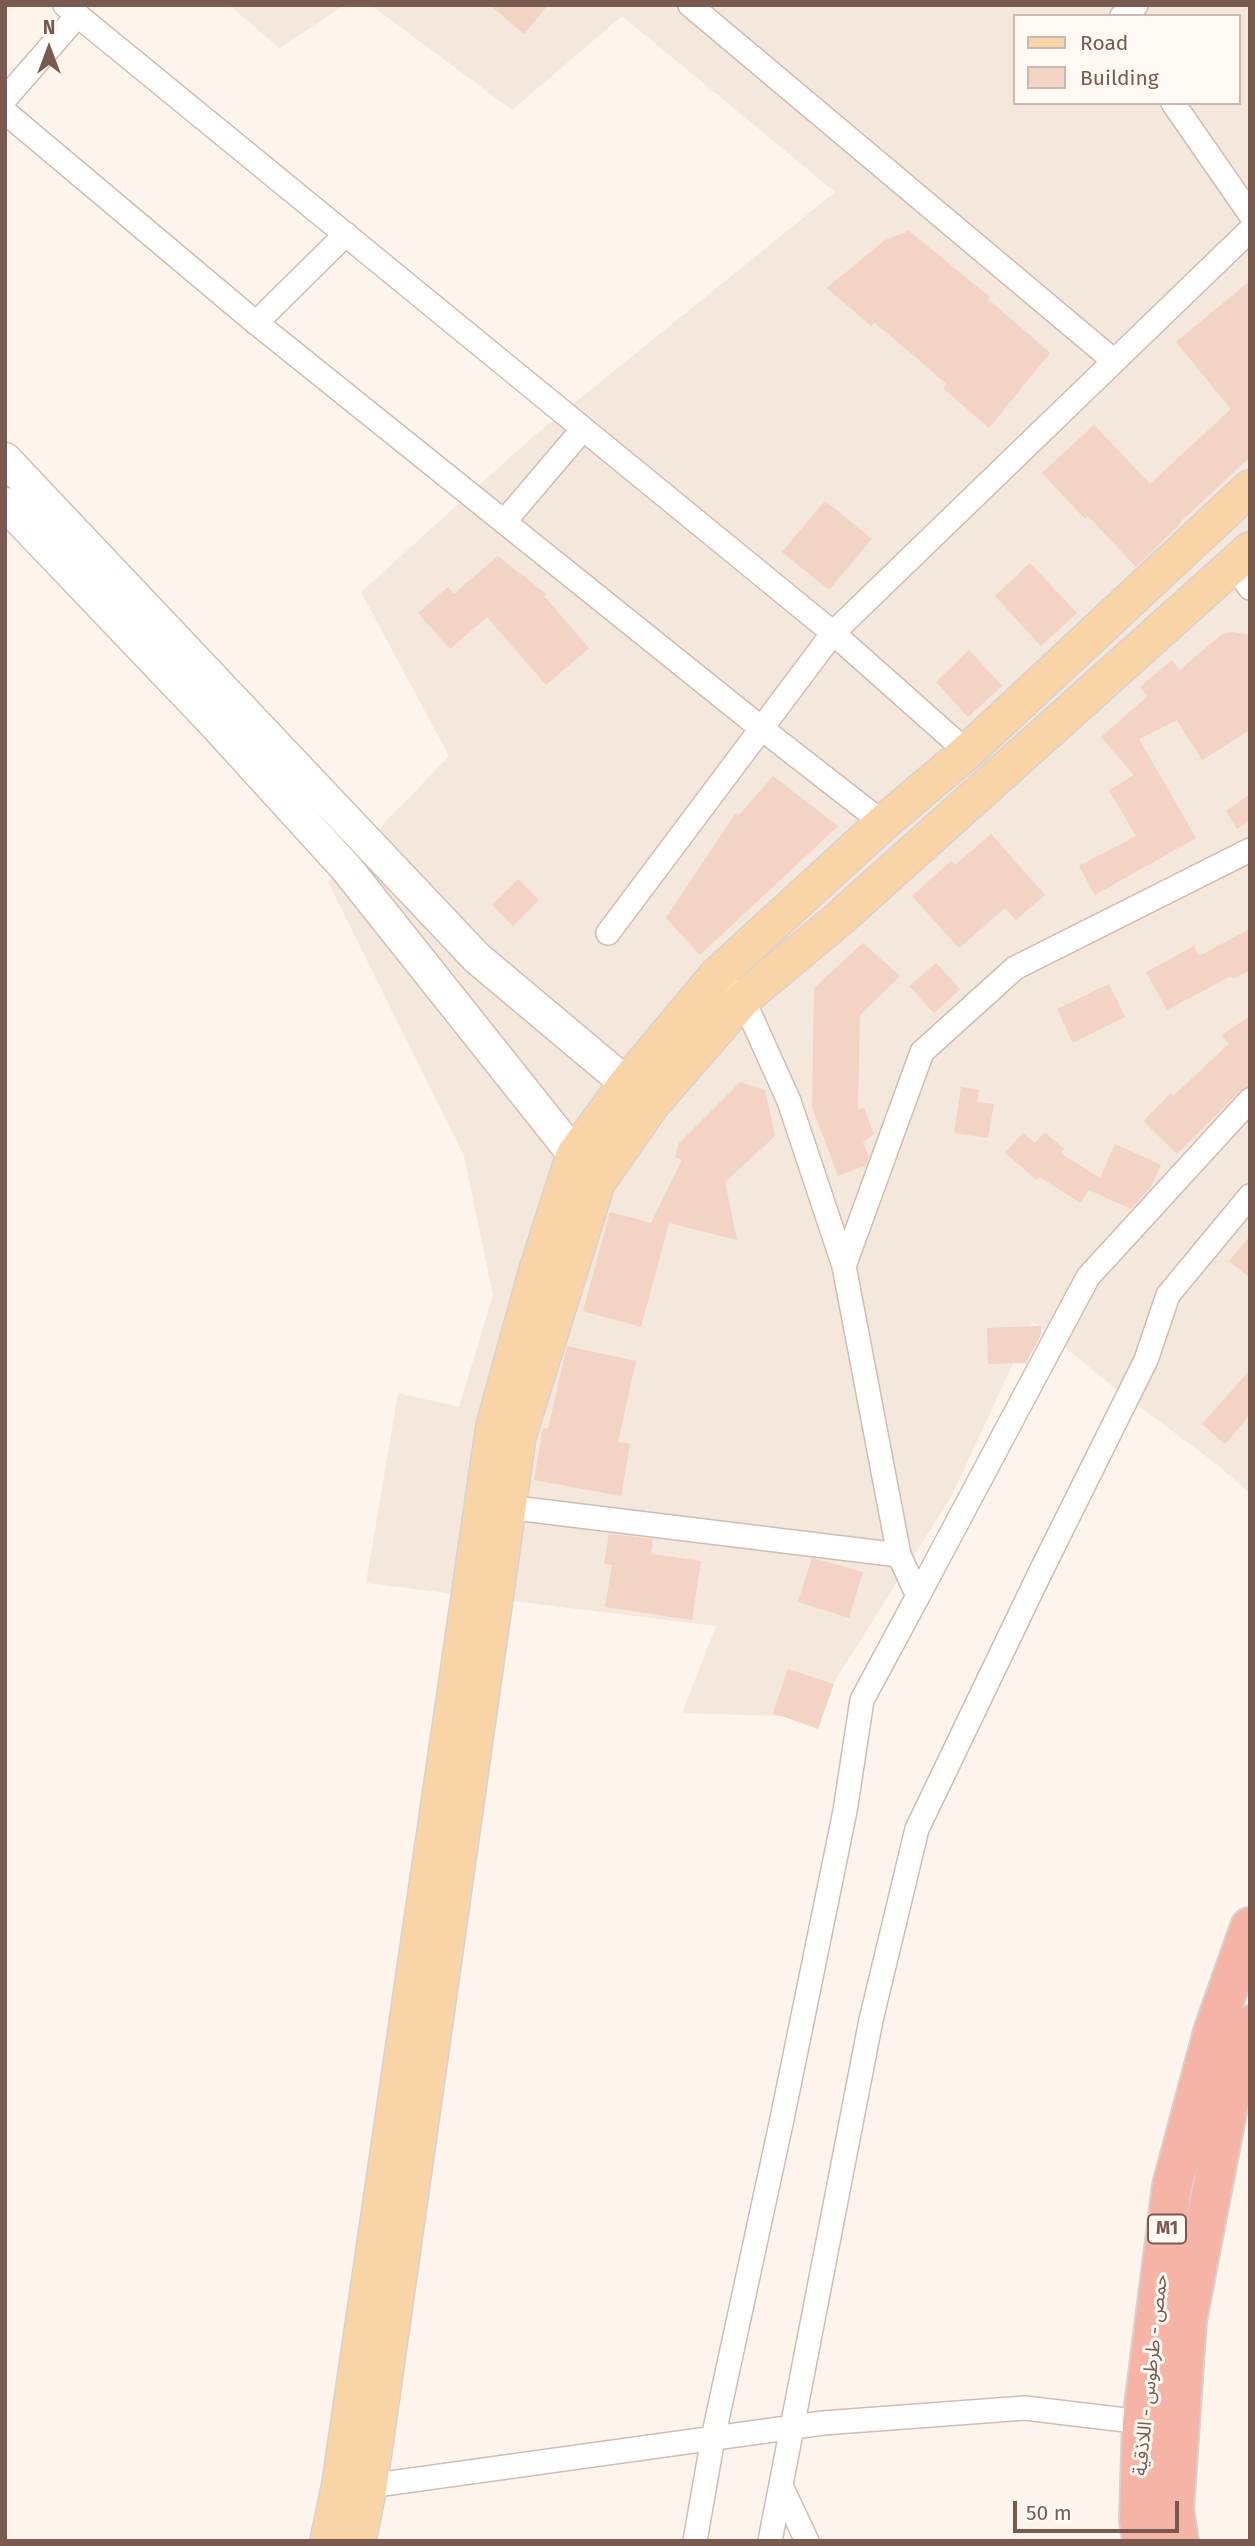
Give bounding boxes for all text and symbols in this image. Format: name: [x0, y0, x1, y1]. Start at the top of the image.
north arrow: [14, 14, 84, 84]
legend: [1014, 14, 1241, 105]
text: N: [43, 16, 55, 39]
text: Road: [1080, 30, 1128, 56]
text: Building: [1080, 65, 1159, 91]
road number: M1: [1148, 2214, 1186, 2244]
street label: حمص - طرطوس - اللاذقية: [1129, 2273, 1173, 2477]
scale bar: [1017, 2486, 1183, 2530]
text: 50 m: [1026, 2500, 1072, 2526]

